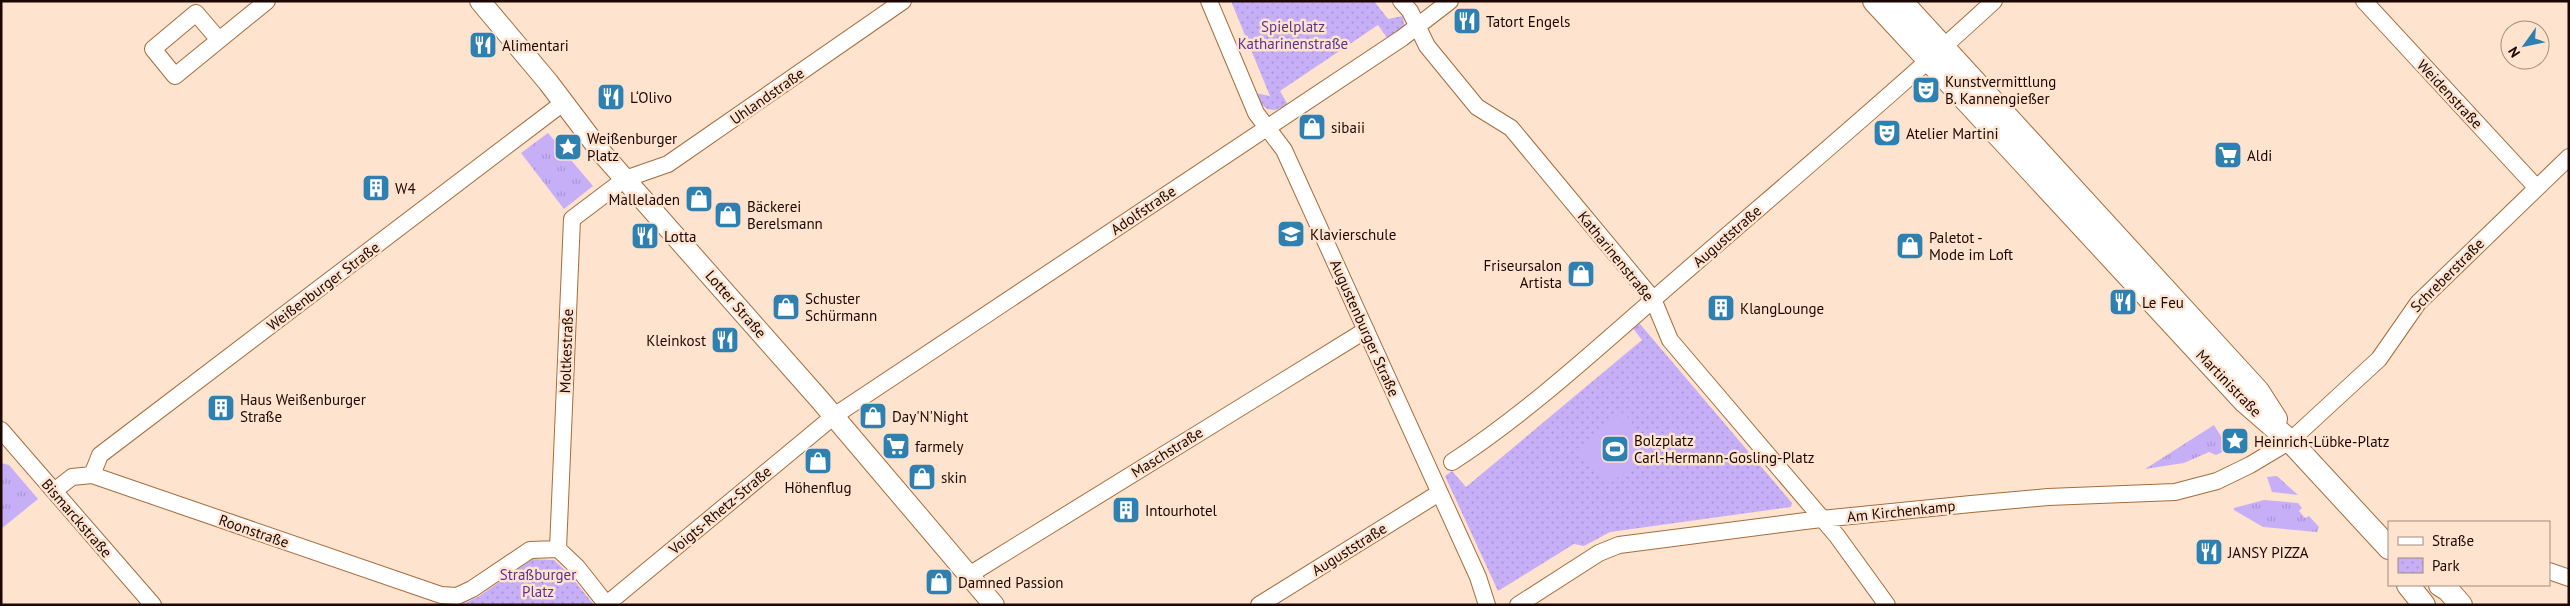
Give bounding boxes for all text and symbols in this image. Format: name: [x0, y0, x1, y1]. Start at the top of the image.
restaurant icon: Tatort Engels: [1452, 6, 1482, 36]
place label: Tatort Engels: [1486, 12, 1570, 31]
park label: Spielplatz Katharinenstraße: [1238, 17, 1348, 53]
north arrow: [2500, 20, 2550, 70]
restaurant icon: Alimentari: [468, 30, 498, 60]
place label: Alimentari: [502, 36, 569, 55]
text: N: [2504, 43, 2524, 61]
street label: Weidenstraße: [2413, 55, 2487, 133]
street label: Uhlandstraße: [726, 63, 808, 129]
place label: Kunstvermittlung B. Kannengießer: [1945, 72, 2056, 108]
theatre icon: Kunstvermittlung B. Kannengießer: [1911, 75, 1941, 105]
restaurant icon: L‘Olivo: [596, 82, 626, 112]
place label: L‘Olivo: [630, 88, 672, 107]
shop icon: sibaii: [1297, 112, 1327, 142]
place label: sibaii: [1331, 118, 1365, 137]
theatre icon: Atelier Martini: [1872, 118, 1902, 148]
place label: Atelier Martini: [1906, 124, 1998, 143]
place label: Weißenburger Platz: [587, 129, 677, 165]
place icon: Weißenburger Platz: [553, 132, 583, 162]
supermarket icon: Aldi: [2213, 140, 2243, 170]
place label: Aldi: [2247, 146, 2272, 165]
building icon: W4: [361, 173, 391, 203]
place label: W4: [395, 179, 416, 198]
street label: Adolfstraße: [1107, 181, 1179, 239]
shop icon: Malleladen: [684, 184, 714, 214]
place label: Malleladen: [609, 190, 680, 209]
place label: Bäckerei Berelsmann: [747, 197, 823, 233]
shop icon: Bäckerei Berelsmann: [713, 200, 743, 230]
street label: Auguststraße: [1689, 201, 1765, 271]
street label: Katharinenstraße: [1574, 207, 1658, 305]
school or university icon: Klavierschule: [1276, 219, 1306, 249]
restaurant icon: Lotta: [630, 221, 660, 251]
place label: Klavierschule: [1310, 225, 1396, 244]
place label: Lotta: [664, 227, 697, 246]
place label: Paletot - Mode im Loft: [1929, 228, 2013, 264]
shop icon: Paletot - Mode im Loft: [1895, 231, 1925, 261]
street label: Schreberstraße: [2406, 234, 2488, 316]
street label: Weißenburger Straße: [263, 237, 383, 335]
street label: Augustenburger Straße: [1326, 256, 1404, 400]
place label: Friseursalon Artista: [1484, 256, 1562, 292]
shop icon: Friseursalon Artista: [1566, 259, 1596, 289]
street label: Lotter Straße: [701, 266, 771, 342]
restaurant icon: Le Feu: [2108, 287, 2138, 317]
place label: Schuster Schürmann: [805, 289, 877, 325]
shop icon: Schuster Schürmann: [771, 292, 801, 322]
building icon: KlangLounge: [1706, 293, 1736, 323]
place label: Le Feu: [2142, 293, 2184, 312]
place label: KlangLounge: [1740, 299, 1824, 318]
street label: Moltkestraße: [555, 308, 577, 394]
restaurant icon: Kleinkost: [710, 325, 740, 355]
place label: Kleinkost: [646, 331, 706, 350]
street label: Martinistraße: [2192, 345, 2266, 421]
place label: Haus Weißenburger Straße: [240, 390, 366, 426]
building icon: Haus Weißenburger Straße: [206, 393, 236, 423]
shop icon: Day'N'Night: [858, 401, 888, 431]
place label: Day'N'Night: [892, 407, 968, 426]
street label: Maschstraße: [1128, 422, 1206, 482]
place icon: Heinrich-Lübke-Platz: [2220, 426, 2250, 456]
supermarket icon: farmely: [881, 431, 911, 461]
place label: Bolzplatz Carl-Hermann-Gosling-Platz: [1634, 431, 1814, 467]
place label: Heinrich-Lübke-Platz: [2254, 432, 2389, 451]
sports icon: Bolzplatz Carl-Hermann-Gosling-Platz: [1600, 434, 1630, 464]
place label: farmely: [915, 437, 964, 456]
shop icon: Höhenflug: [803, 446, 833, 476]
street label: Voigts-Rhetz-Straße: [664, 462, 775, 559]
shop icon: skin: [907, 462, 937, 492]
place label: skin: [941, 468, 967, 487]
street label: Bismarckstraße: [38, 475, 116, 561]
place label: Höhenflug: [784, 478, 852, 497]
building icon: Intourhotel: [1111, 495, 1141, 525]
street label: Am Kirchenkamp: [1846, 496, 1956, 526]
place label: Intourhotel: [1145, 501, 1218, 520]
street label: Roonstraße: [216, 510, 292, 552]
street label: Auguststraße: [1308, 518, 1390, 580]
legend: [2388, 521, 2550, 586]
text: Straße: [2432, 531, 2474, 550]
restaurant icon: JANSY PIZZA: [2194, 537, 2224, 567]
place label: JANSY PIZZA: [2227, 543, 2309, 562]
text: Park: [2432, 556, 2460, 575]
park label: Straßburger Platz: [500, 565, 576, 601]
shop icon: Damned Passion: [924, 567, 954, 597]
place label: Damned Passion: [958, 573, 1064, 592]

